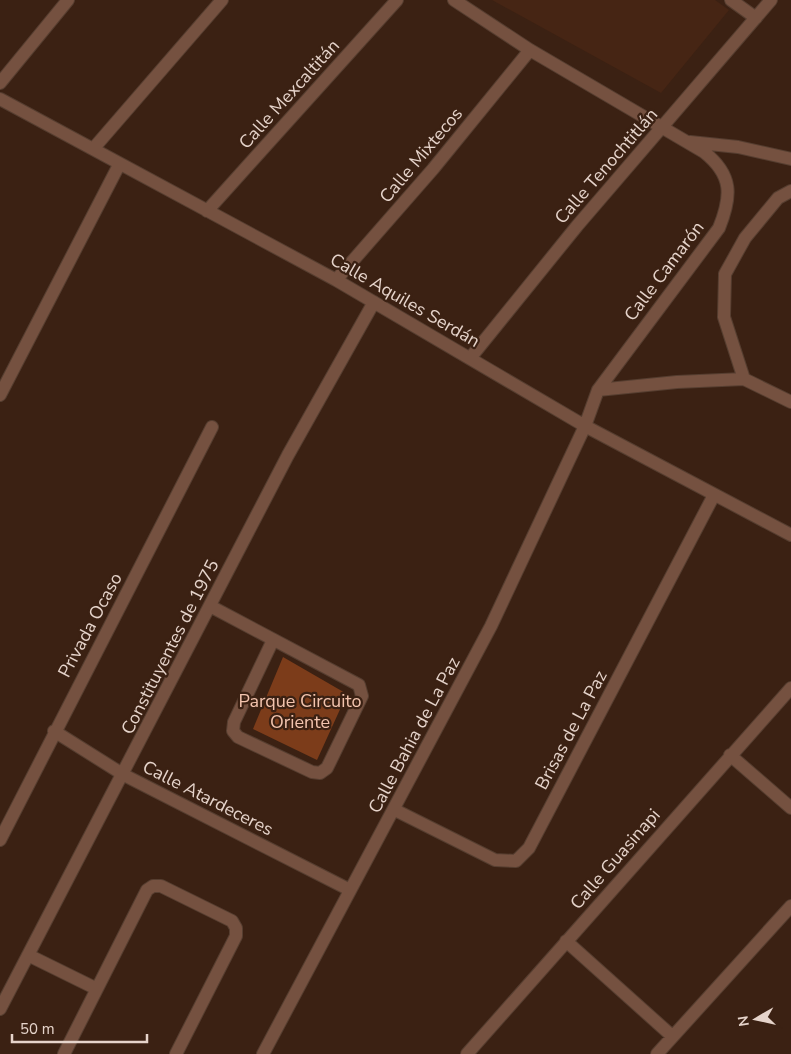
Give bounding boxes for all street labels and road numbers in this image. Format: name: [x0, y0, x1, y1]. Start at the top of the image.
street label: Calle Mexcaltitán: [233, 34, 345, 154]
street label: Calle Mixtecos: [374, 102, 468, 208]
street label: Calle Tenochtitlán: [549, 103, 663, 229]
street label: Calle Camarón: [619, 216, 709, 326]
street label: Calle Aquiles Serdán: [326, 247, 484, 353]
street label: Constituyentes de 1975: [115, 556, 225, 738]
street label: Privada Ocaso: [52, 568, 128, 682]
street label: Calle Bahia de La Paz: [363, 653, 465, 817]
street label: Brisas de La Paz: [529, 666, 613, 794]
street label: Calle Atardeceres: [139, 755, 277, 841]
street label: Calle Guasinapi: [565, 804, 665, 914]

